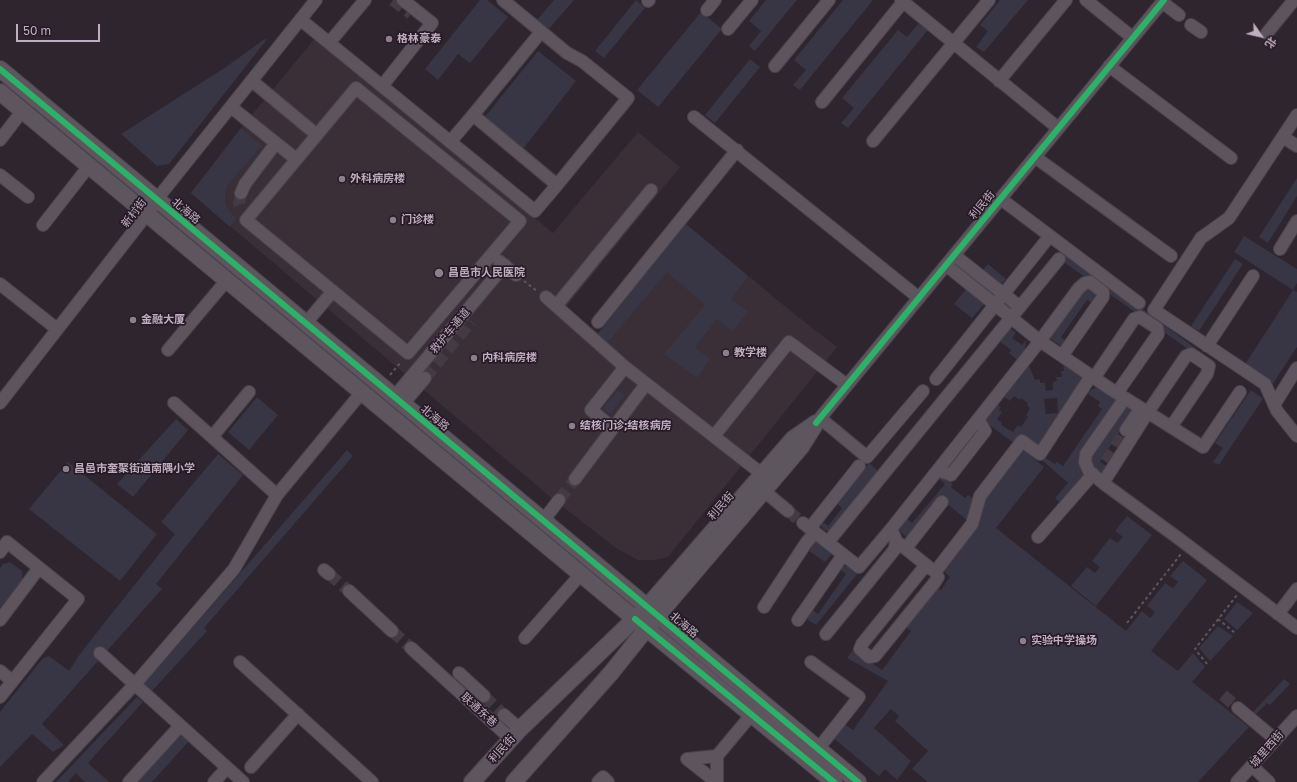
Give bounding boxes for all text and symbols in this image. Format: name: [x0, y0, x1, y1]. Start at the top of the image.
scale bar: [18, 16, 102, 42]
north arrow: [1241, 16, 1281, 56]
text: 50 m: [23, 23, 51, 38]
place label: 格林豪泰: [397, 32, 441, 46]
marker: 格林豪泰: [384, 34, 394, 44]
text: 北: [1263, 35, 1280, 51]
place label: 外科病房楼: [350, 172, 405, 186]
marker: 外科病房楼: [337, 174, 347, 184]
street label: 利民街: [966, 188, 998, 222]
street label: 北海路: [169, 195, 203, 227]
street label: 新村街: [119, 196, 149, 230]
place label: 门诊楼: [401, 213, 434, 227]
marker: 门诊楼: [388, 215, 398, 225]
place label: 昌邑市人民医院: [448, 266, 525, 280]
marker: 昌邑市人民医院: [433, 267, 445, 279]
street label: 救护车通道: [427, 306, 473, 356]
place label: 金融大厦: [141, 313, 185, 327]
marker: 金融大厦: [128, 315, 138, 325]
place label: 教学楼: [734, 346, 767, 360]
marker: 教学楼: [721, 348, 731, 358]
place label: 内科病房楼: [482, 351, 537, 365]
marker: 内科病房楼: [469, 353, 479, 363]
street label: 北海路: [418, 402, 452, 434]
place label: 结核门诊;结核病房: [580, 419, 672, 433]
marker: 结核门诊;结核病房: [567, 421, 577, 431]
place label: 昌邑市奎聚街道南隅小学: [74, 462, 195, 476]
marker: 昌邑市奎聚街道南隅小学: [61, 464, 71, 474]
street label: 利民街: [705, 489, 737, 523]
street label: 北海路: [667, 609, 701, 641]
place label: 实验中学操场: [1031, 634, 1097, 648]
marker: 实验中学操场: [1018, 636, 1028, 646]
street label: 联通东巷: [458, 690, 500, 730]
street label: 城里西街: [1248, 728, 1286, 770]
street label: 利民街: [486, 732, 518, 766]

